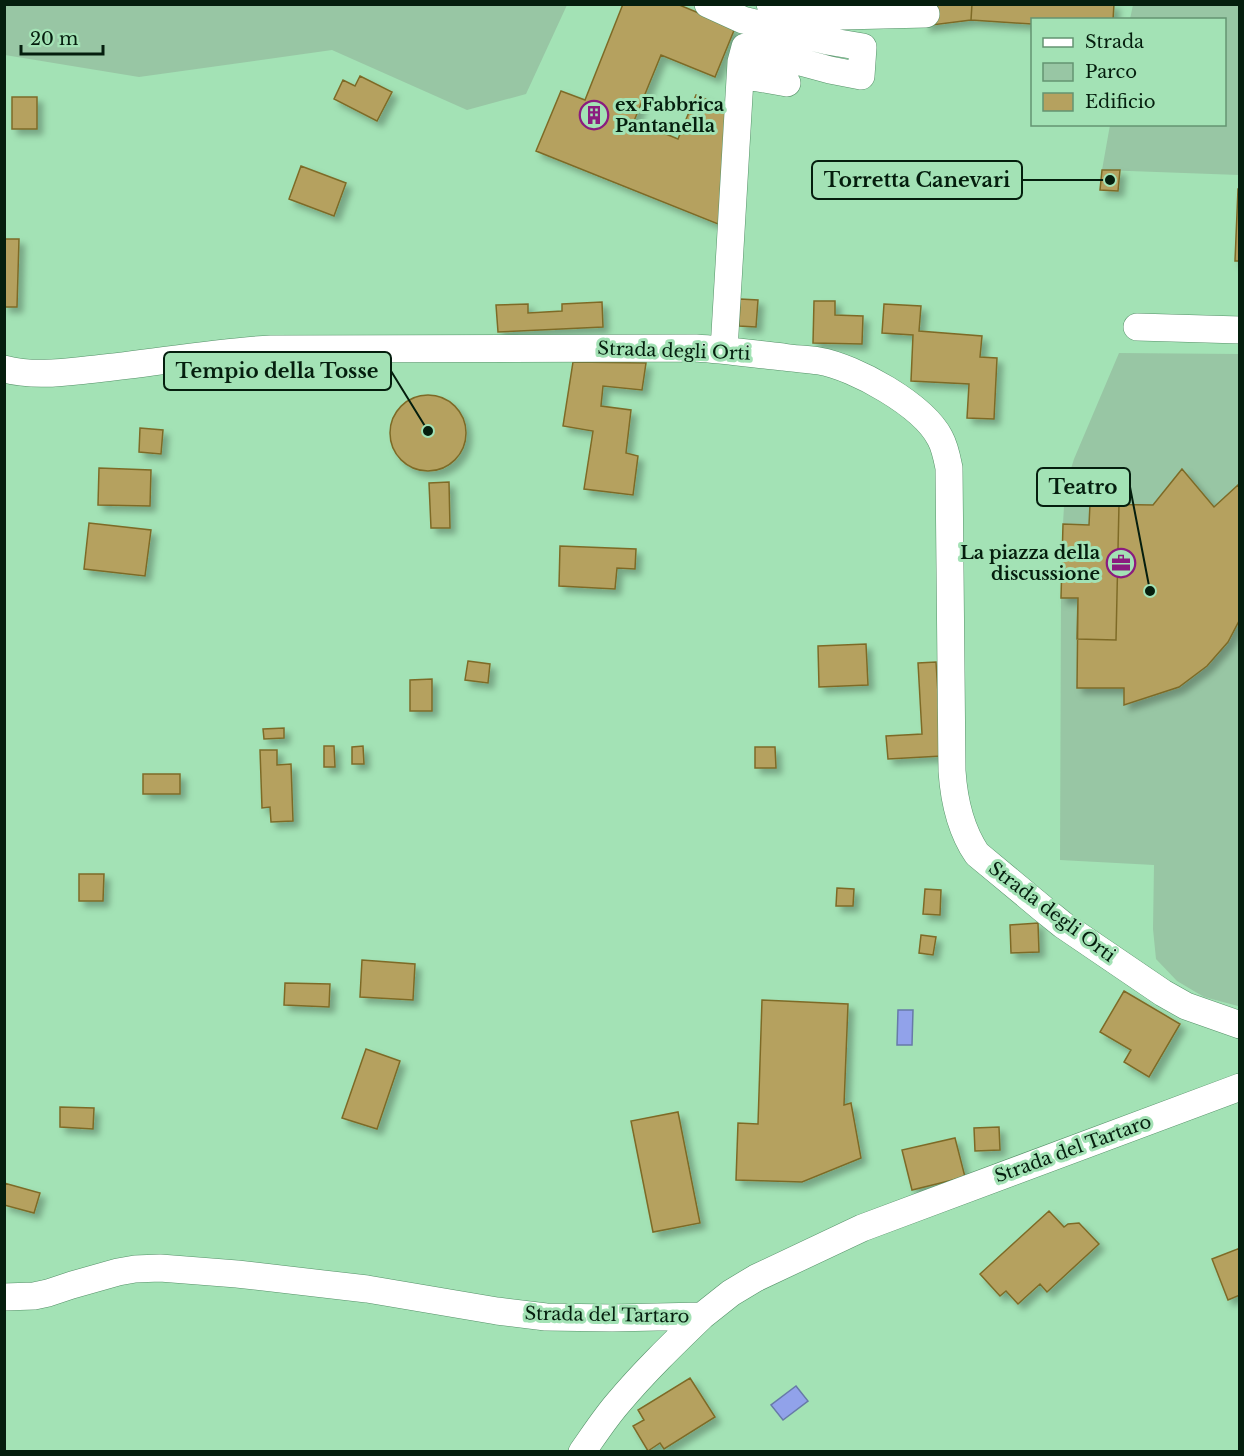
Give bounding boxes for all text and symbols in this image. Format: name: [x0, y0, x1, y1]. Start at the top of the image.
scale bar: [21, 18, 104, 56]
legend: [1031, 18, 1226, 126]
text: 20 m: [30, 28, 78, 50]
text: Strada: [1085, 31, 1144, 53]
text: Parco: [1085, 61, 1137, 83]
text: Edificio: [1085, 91, 1156, 113]
place label: ex Fabbrica Pantanella: [615, 94, 725, 137]
building icon: ex Fabbrica Pantanella: [578, 99, 610, 131]
callout: Torretta Canevari: [812, 161, 1022, 199]
text: Torretta Canevari: [824, 168, 1010, 192]
street label: Strada degli Orti: [597, 337, 751, 365]
callout: Tempio della Tosse: [164, 352, 391, 390]
text: Tempio della Tosse: [176, 359, 378, 383]
callout: Teatro: [1037, 468, 1130, 506]
text: Teatro: [1049, 475, 1117, 499]
place label: La piazza della discussione: [960, 542, 1101, 585]
office icon: La piazza della discussione: [1105, 547, 1137, 579]
street label: Strada degli Orti: [984, 857, 1120, 967]
street label: Strada del Tartaro: [992, 1110, 1154, 1188]
street label: Strada del Tartaro: [524, 1303, 690, 1327]

